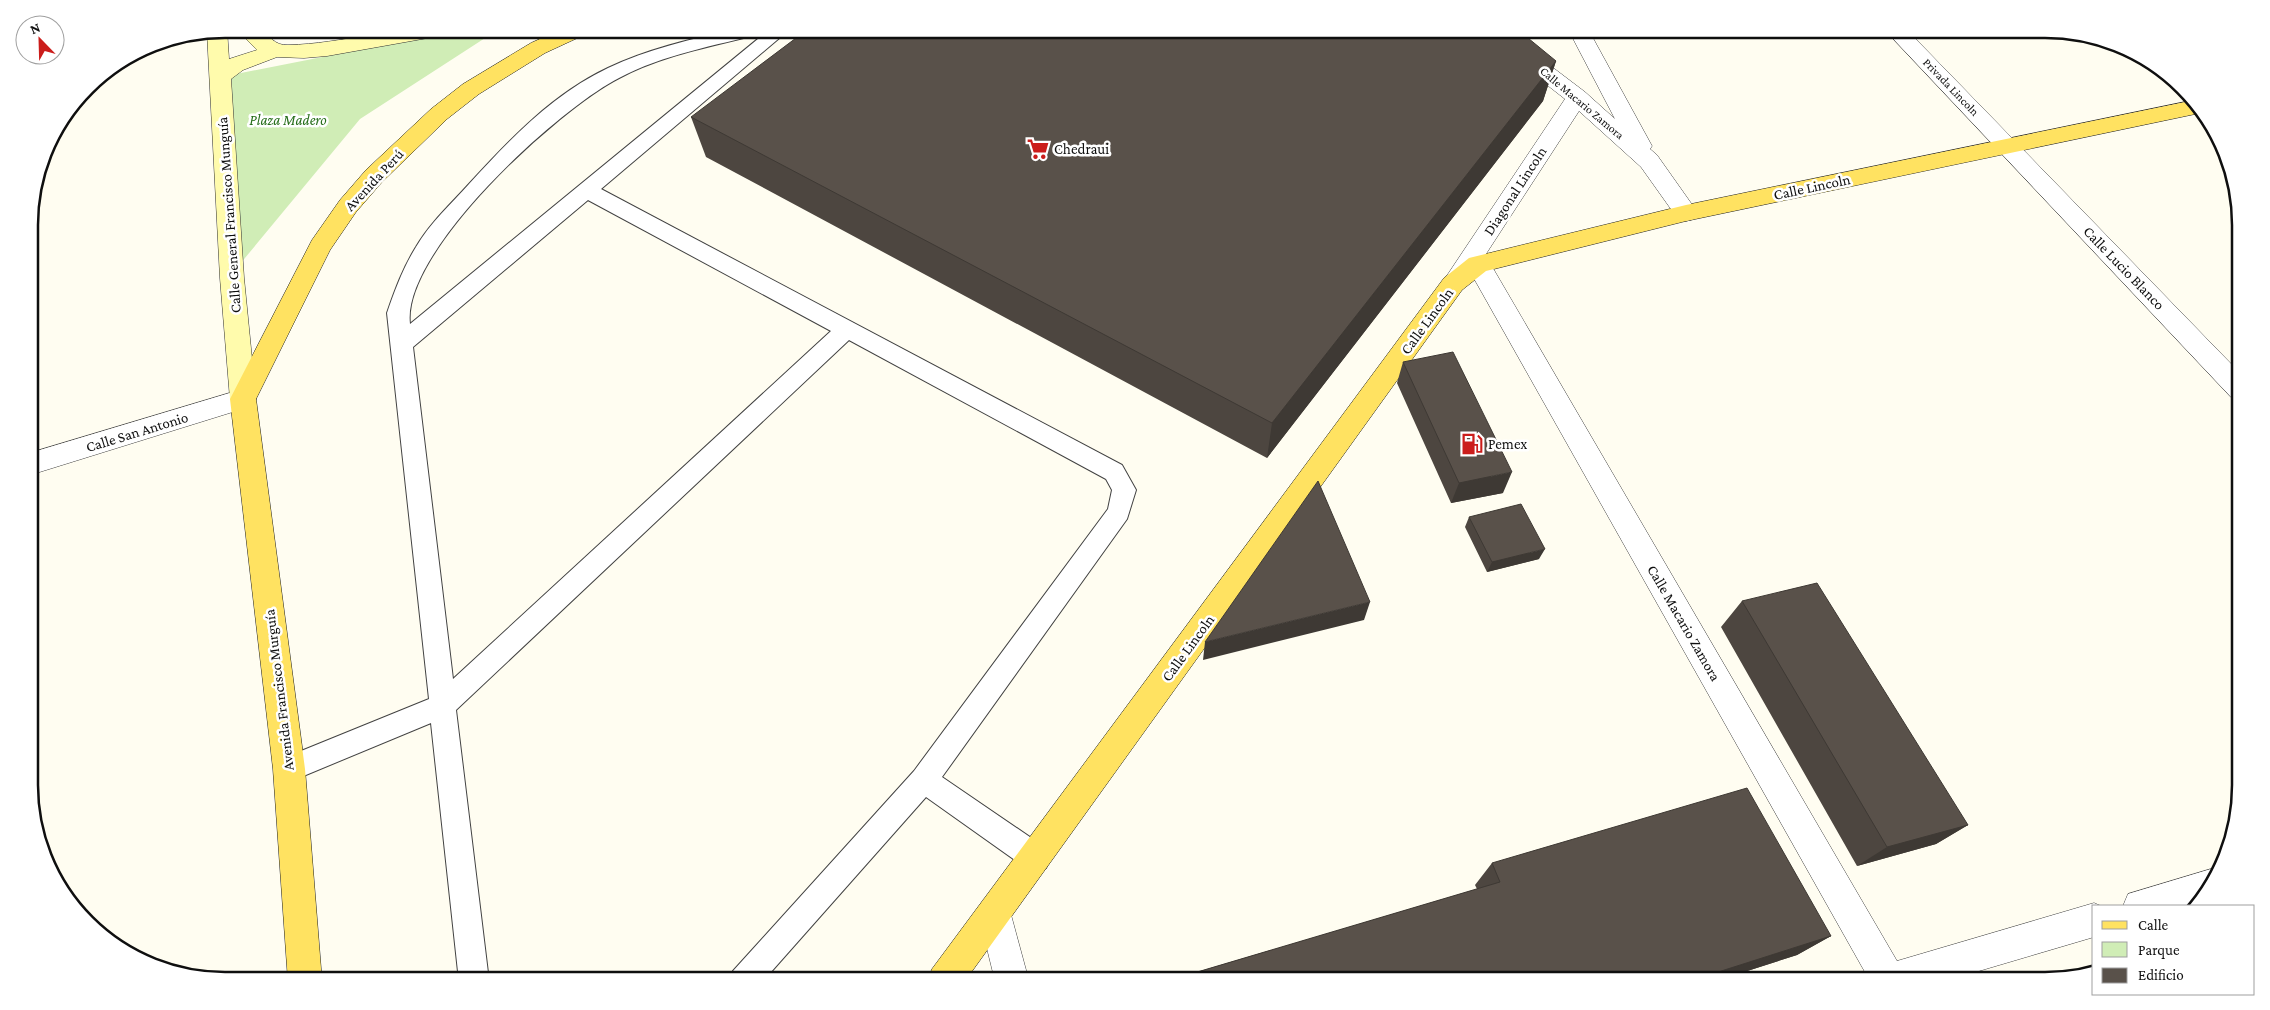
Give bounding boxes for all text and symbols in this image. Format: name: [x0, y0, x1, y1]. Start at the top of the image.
north arrow: [15, 15, 65, 65]
text: N: [27, 19, 43, 37]
street label: Privada Lincoln: [1920, 55, 1982, 119]
street label: Calle Macario Zamora: [1537, 64, 1627, 142]
park label: Plaza Madero: [249, 112, 327, 128]
street label: Calle General Francisco Munguía: [214, 116, 245, 314]
supermarket icon: Chedraui: [1025, 136, 1051, 162]
place label: Chedraui: [1054, 141, 1109, 157]
street label: Diagonal Lincoln: [1480, 144, 1550, 239]
street label: Avenida Perú: [341, 146, 407, 214]
street label: Calle Lincoln: [1772, 171, 1852, 203]
street label: Calle Lucio Blanco: [2080, 223, 2168, 313]
street label: Calle Lincoln: [1398, 285, 1456, 357]
street label: Calle San Antonio: [84, 409, 190, 455]
fuel station icon: Pemex: [1459, 431, 1485, 457]
place label: Pemex: [1488, 436, 1527, 452]
street label: Calle Macario Zamora: [1644, 562, 1724, 684]
street label: Avenida Francisco Murguía: [261, 608, 298, 772]
street label: Calle Lincoln: [1159, 612, 1217, 684]
legend: [2092, 905, 2255, 995]
text: Calle: [2138, 917, 2169, 933]
text: Parque: [2138, 942, 2180, 959]
text: Edificio: [2138, 967, 2184, 983]

